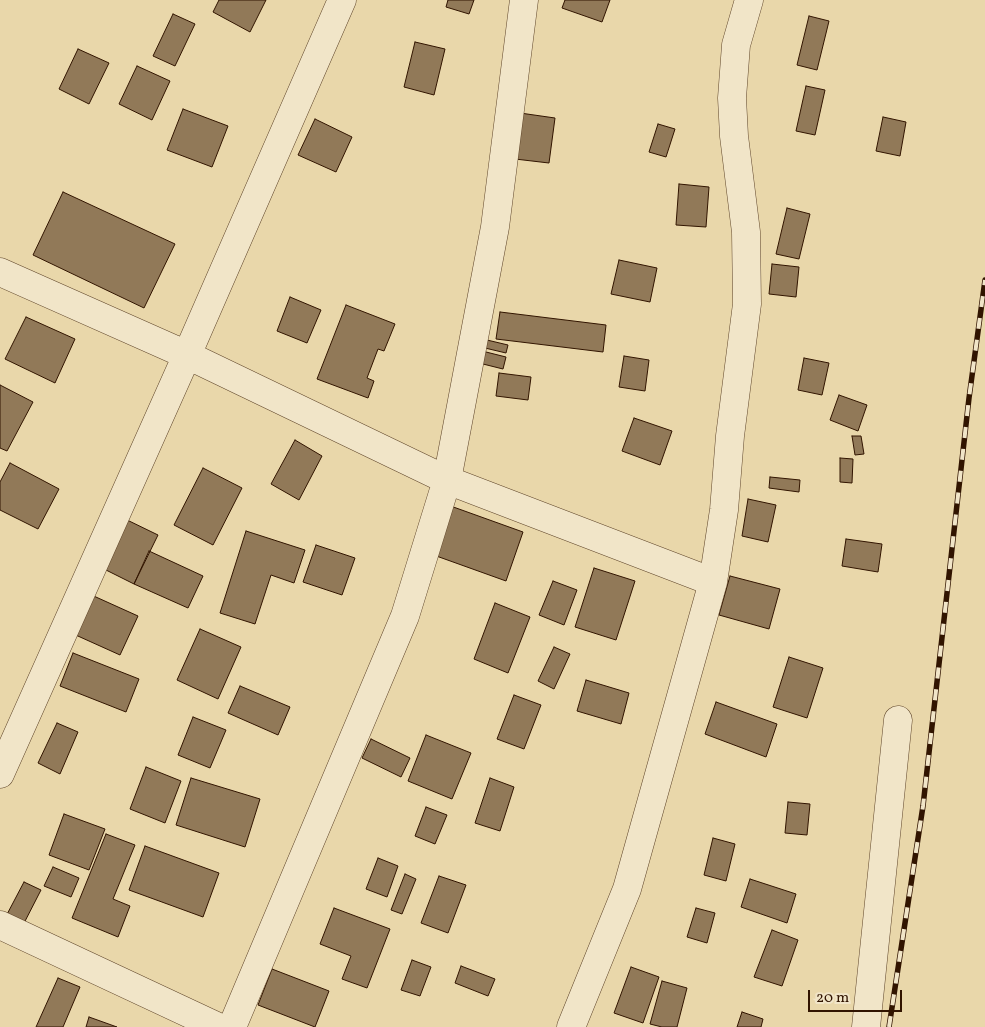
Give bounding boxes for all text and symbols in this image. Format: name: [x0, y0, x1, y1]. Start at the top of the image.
scale bar: [810, 980, 904, 1012]
text: 20 m: [816, 988, 849, 1009]

